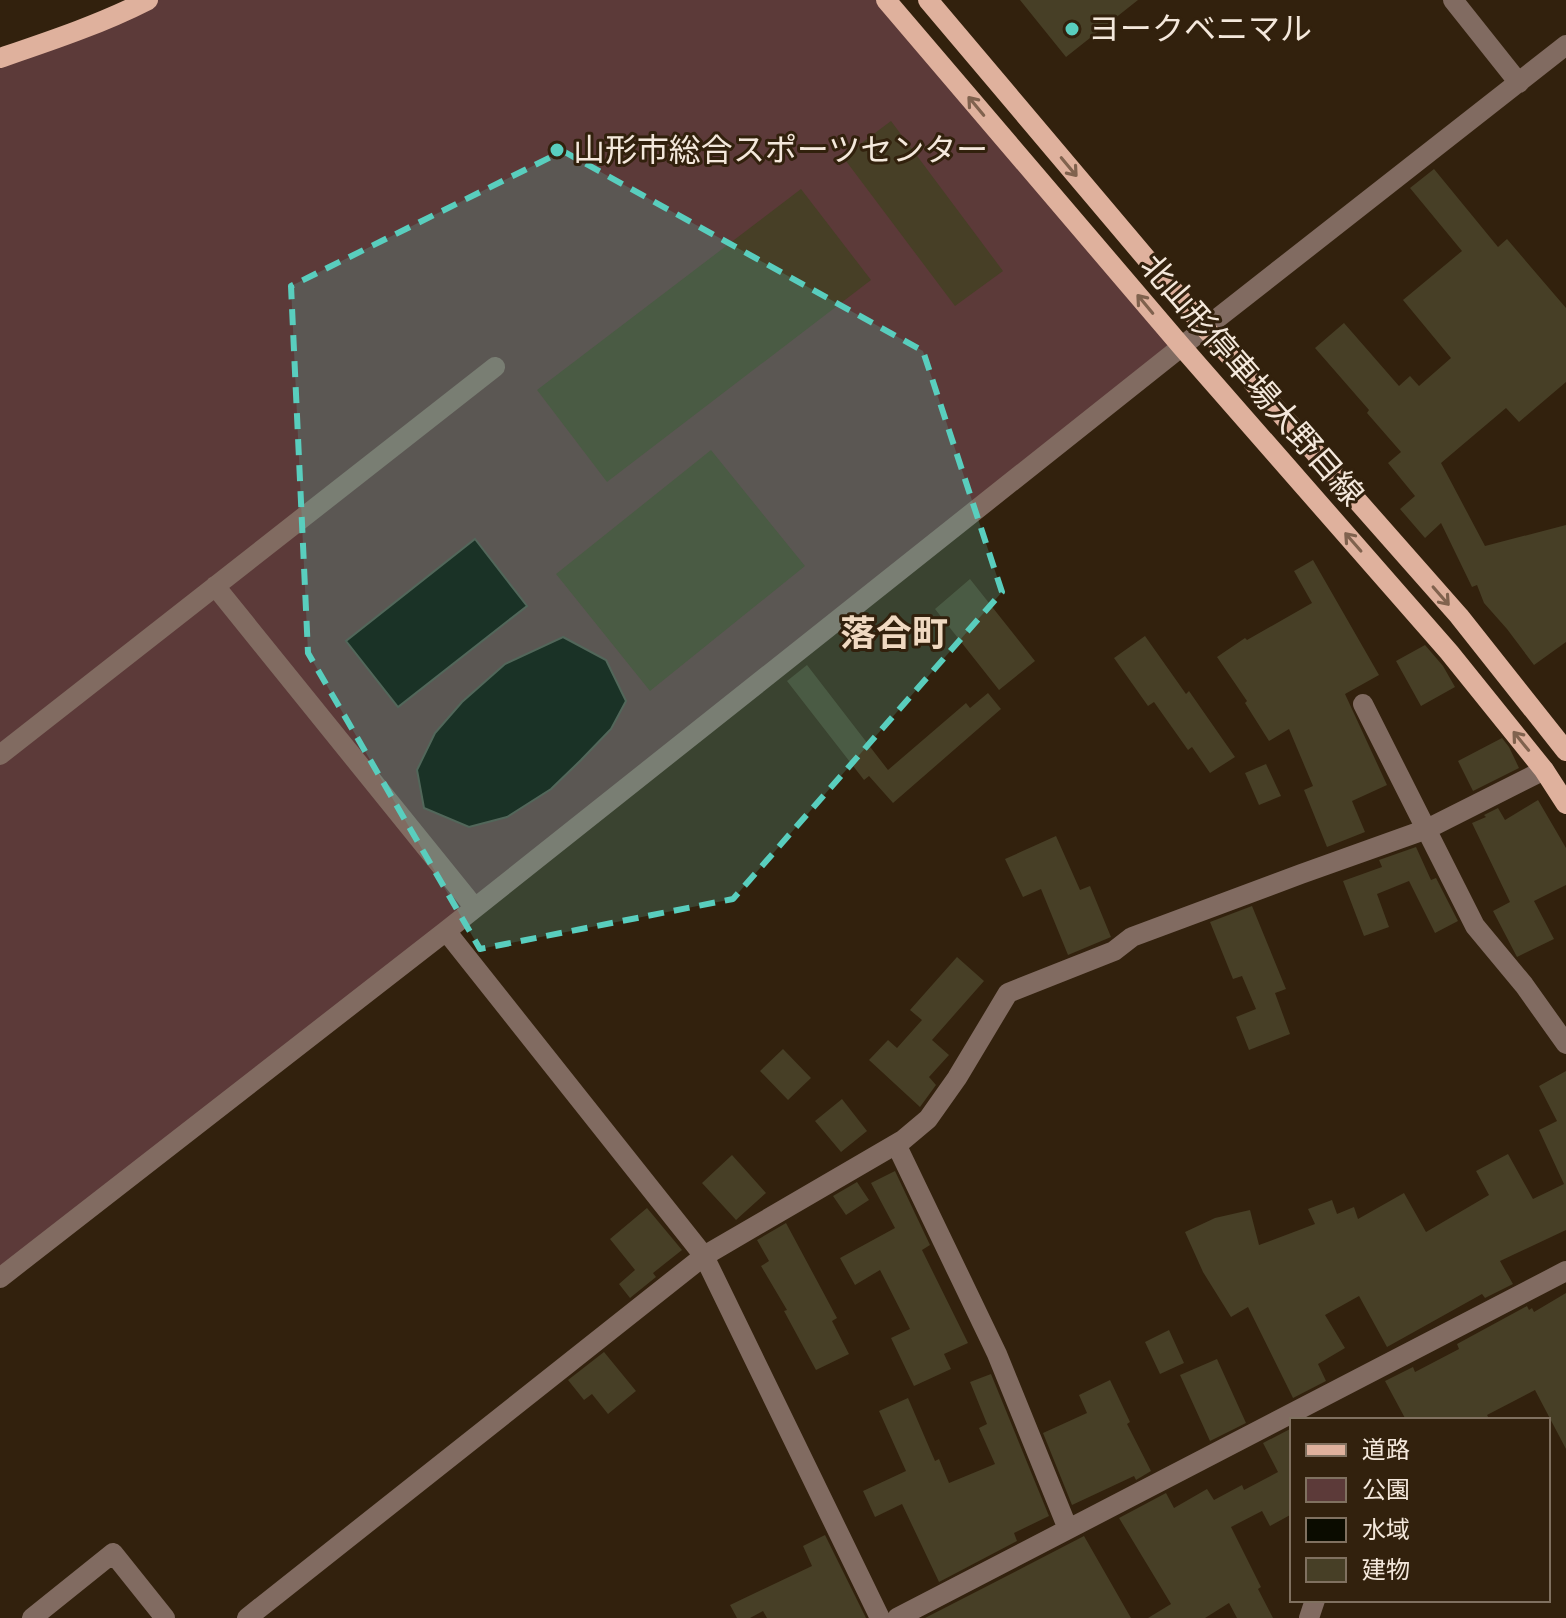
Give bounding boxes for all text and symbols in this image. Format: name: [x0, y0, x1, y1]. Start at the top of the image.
place label: ヨークベニマル: [1088, 6, 1312, 52]
marker: ヨークベニマル: [1063, 20, 1081, 38]
one-way arrow: [968, 96, 986, 117]
place label: 山形市総合スポーツセンター: [573, 127, 988, 173]
marker: 山形市総合スポーツセンター: [548, 141, 566, 159]
one-way arrow: [1060, 156, 1078, 176]
street label: 北山形停車場大野目線: [1130, 244, 1374, 516]
one-way arrow: [1136, 294, 1154, 315]
one-way arrow: [1344, 533, 1362, 553]
one-way arrow: [1432, 585, 1450, 605]
district label: 落合町: [840, 607, 948, 659]
one-way arrow: [1512, 731, 1529, 752]
legend: [1290, 1418, 1550, 1602]
text: 道路: [1362, 1432, 1410, 1467]
text: 公園: [1362, 1472, 1410, 1507]
text: 水域: [1362, 1512, 1410, 1547]
text: 建物: [1362, 1552, 1410, 1587]

